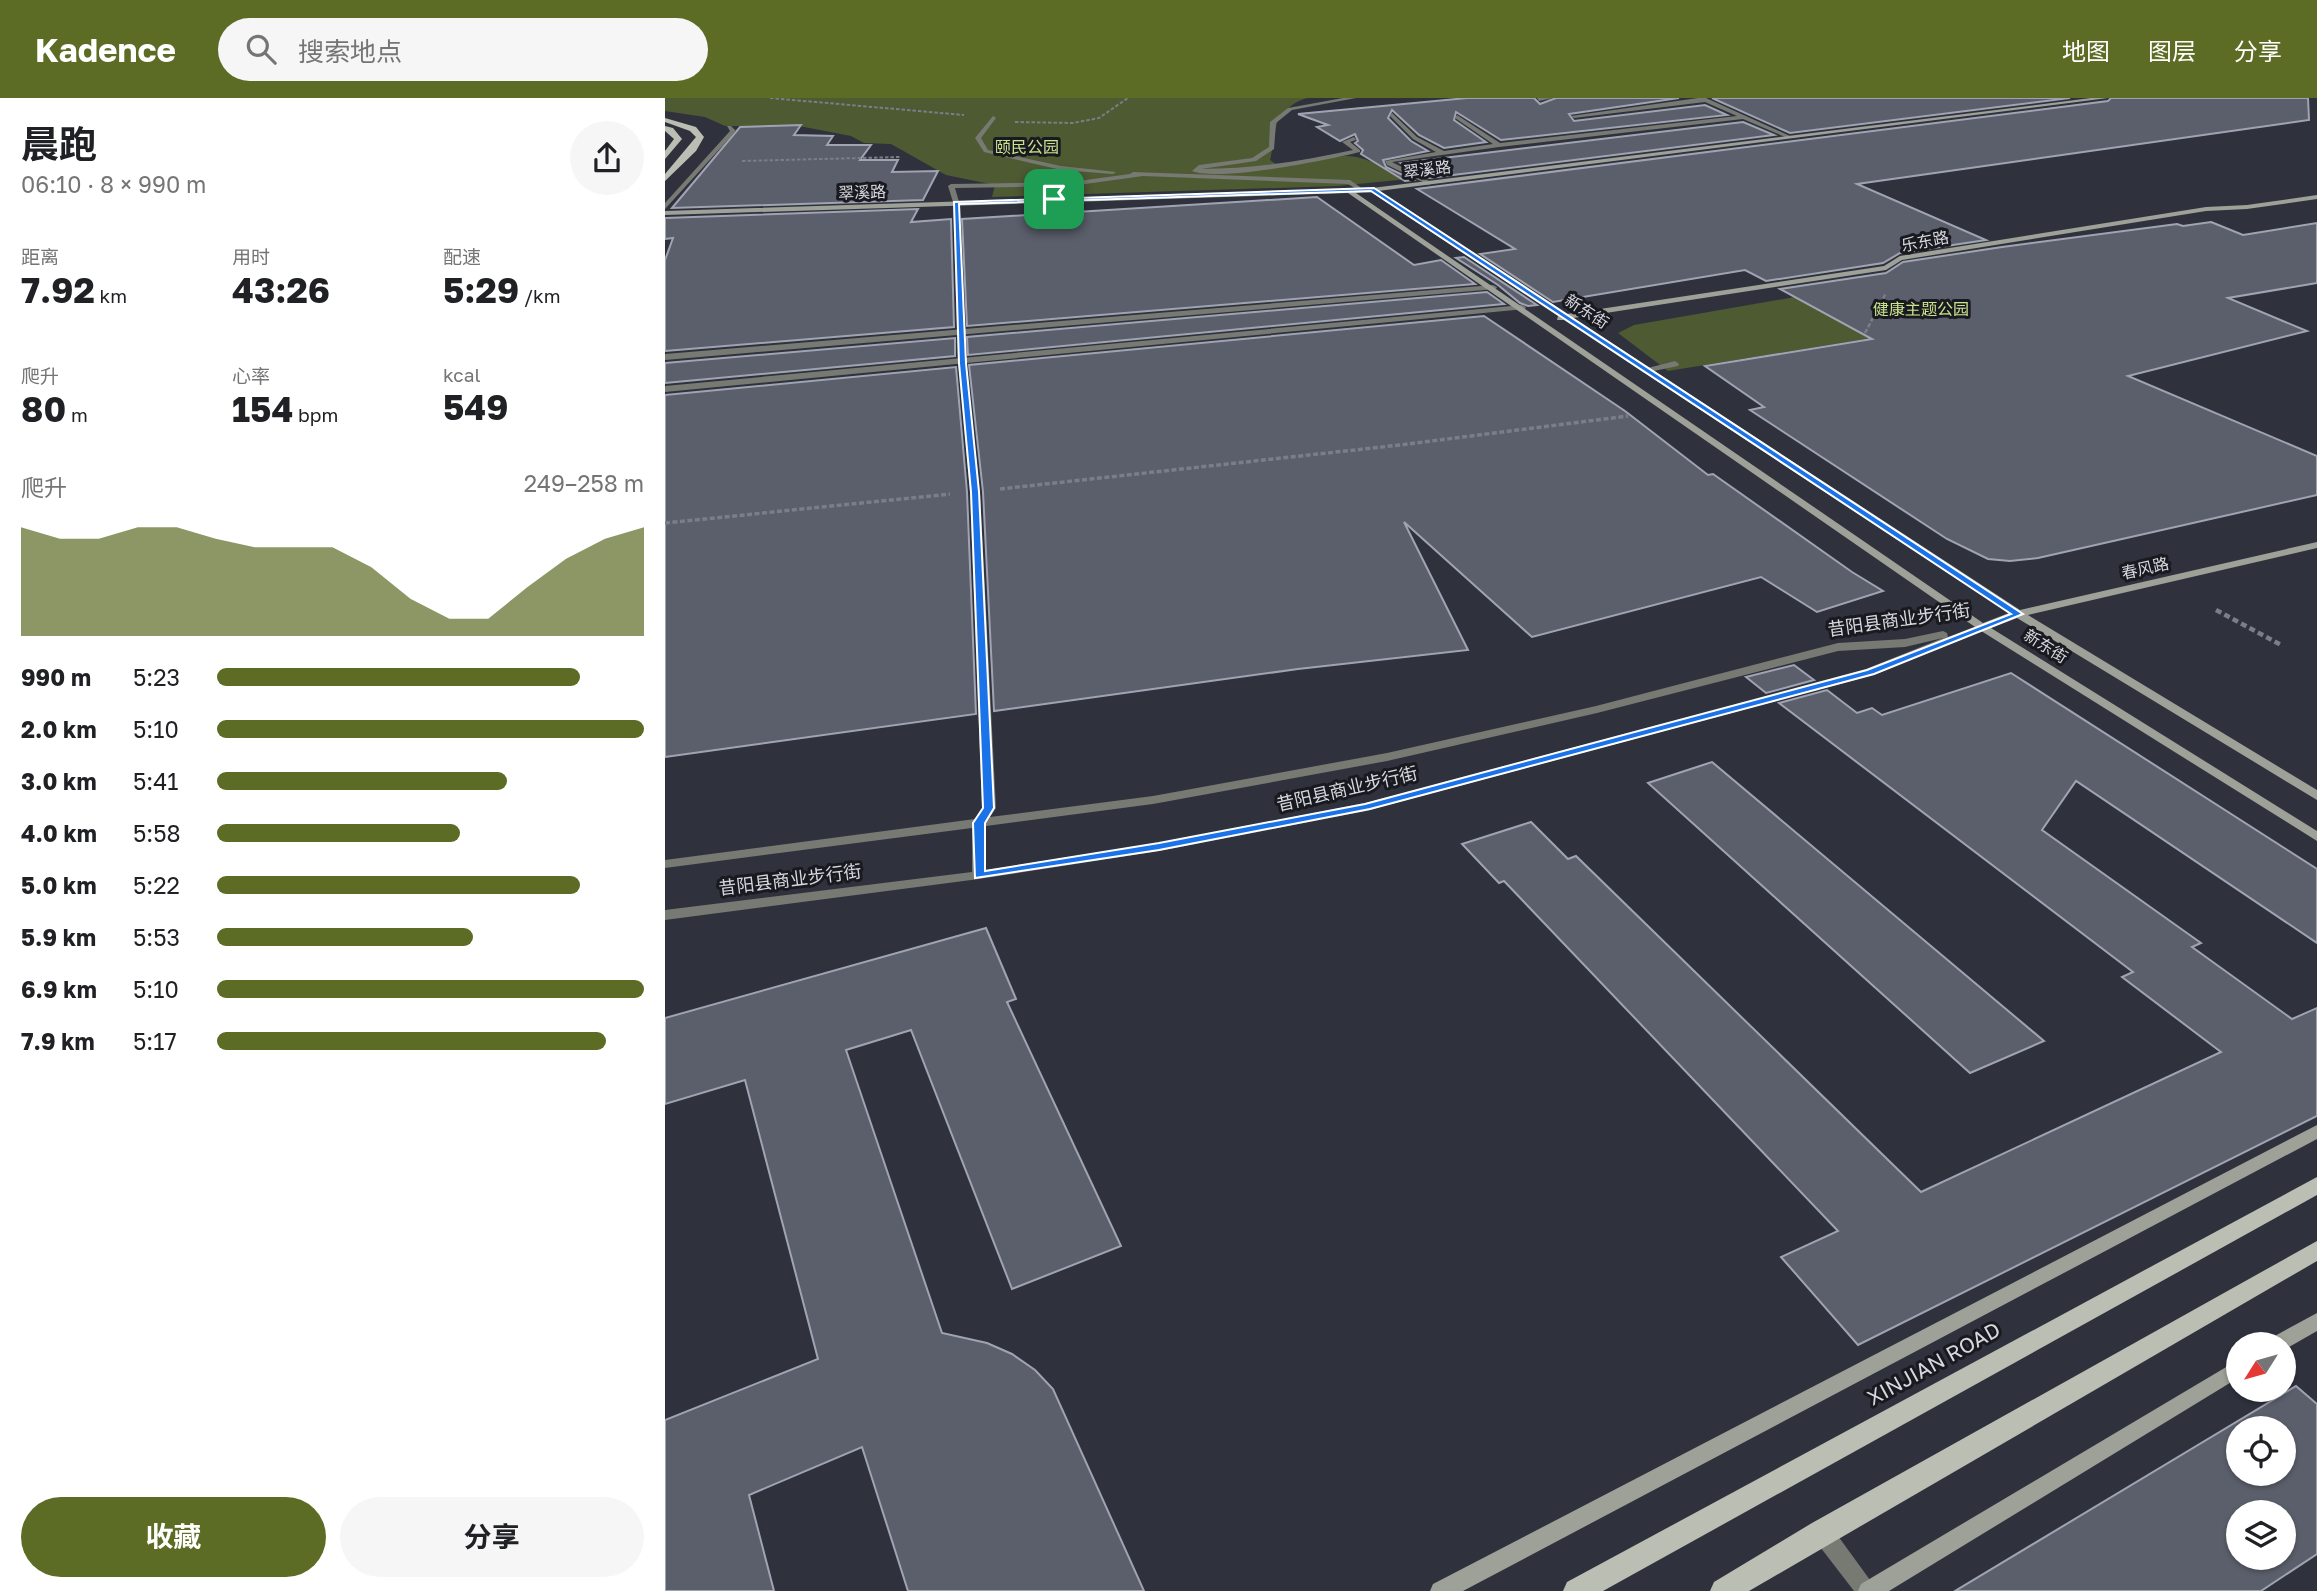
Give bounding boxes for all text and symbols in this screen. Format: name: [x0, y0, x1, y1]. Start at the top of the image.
search box: [218, 18, 708, 81]
text: Kadence: [35, 30, 176, 69]
icon: search: [242, 30, 280, 68]
text: 搜索地点: [298, 36, 402, 67]
text: 地图: [2062, 36, 2110, 65]
text: 图层: [2148, 36, 2196, 65]
text: 分享: [2234, 36, 2282, 65]
text: 晨跑: [21, 121, 97, 166]
button: share: [570, 121, 644, 195]
park label: 颐民公园: [995, 137, 1059, 157]
street label: 翠溪路: [1402, 156, 1452, 182]
pin: [1024, 169, 1084, 229]
text: 06:10 · 8 × 990 m: [21, 170, 206, 198]
icon: arrive: [1035, 180, 1073, 218]
street label: 翠溪路: [838, 181, 886, 203]
street label: 乐东路: [1900, 227, 1950, 255]
text: 距离: [21, 245, 59, 268]
text: 用时: [232, 245, 270, 268]
text: 配速: [443, 245, 481, 268]
text: 7.92: [21, 269, 95, 311]
text: 43:26: [232, 269, 330, 311]
text: 5:29: [443, 269, 519, 311]
text: km: [95, 284, 127, 307]
text: /km: [519, 284, 561, 307]
street label: 新东街: [1561, 290, 1613, 332]
park label: 健康主题公园: [1873, 299, 1969, 319]
text: kcal: [443, 363, 481, 386]
text: 爬升: [21, 364, 59, 387]
text: 心率: [232, 364, 270, 387]
text: 549: [443, 386, 508, 428]
text: 80: [21, 388, 66, 430]
text: 154: [232, 388, 293, 430]
text: m: [66, 403, 88, 426]
text: bpm: [293, 403, 338, 426]
text: 249–258 m: [524, 469, 644, 497]
text: 爬升: [21, 473, 67, 501]
street label: 春风路: [2119, 553, 2171, 583]
street label: 昔阳县商业步行街: [1826, 598, 1972, 640]
street label: 新东街: [2020, 625, 2072, 667]
text: 990 m: [21, 663, 91, 691]
text: 5:23: [133, 663, 180, 691]
text: 2.0 km: [21, 715, 97, 743]
text: 5:10: [133, 715, 179, 743]
street label: 昔阳县商业步行街: [1274, 761, 1419, 815]
text: 3.0 km: [21, 767, 97, 795]
text: 5:41: [133, 767, 178, 795]
text: 4.0 km: [21, 819, 97, 847]
text: 5:58: [133, 819, 181, 847]
street label: 昔阳县商业步行街: [717, 859, 863, 899]
text: 5.0 km: [21, 871, 97, 899]
text: 5:22: [133, 871, 180, 899]
text: 5.9 km: [21, 923, 96, 951]
text: 5:53: [133, 923, 180, 951]
text: 6.9 km: [21, 975, 97, 1003]
text: 5:10: [133, 975, 179, 1003]
text: 7.9 km: [21, 1027, 95, 1055]
text: 5:17: [133, 1027, 177, 1055]
street label: XINJIAN ROAD: [1862, 1316, 2005, 1410]
north arrow: [2226, 1332, 2296, 1402]
map controls: [2226, 1332, 2296, 1570]
button: locate: [2226, 1416, 2296, 1486]
button: 收藏: [21, 1497, 326, 1577]
button: 分享: [340, 1497, 644, 1577]
button: layers: [2226, 1500, 2296, 1570]

